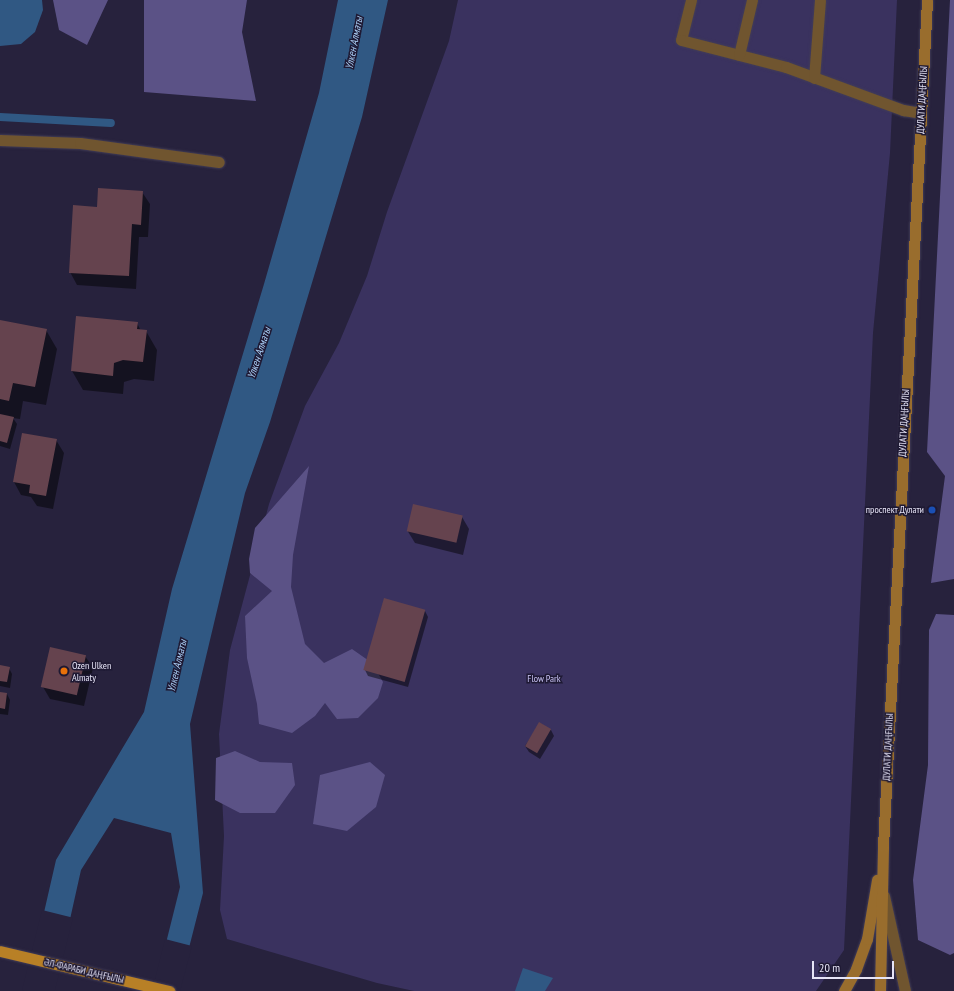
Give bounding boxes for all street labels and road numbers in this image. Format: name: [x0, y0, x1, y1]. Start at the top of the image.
street label: ДУЛАТИ ДАҢҒЫЛЫ: [914, 66, 930, 134]
street label: ДУЛАТИ ДАҢҒЫЛЫ: [896, 389, 912, 457]
street label: ДУЛАТИ ДАҢҒЫЛЫ: [880, 713, 896, 781]
street label: ӘЛ-ФАРАБИ ДАҢҒЫЛЫ: [43, 956, 125, 986]

